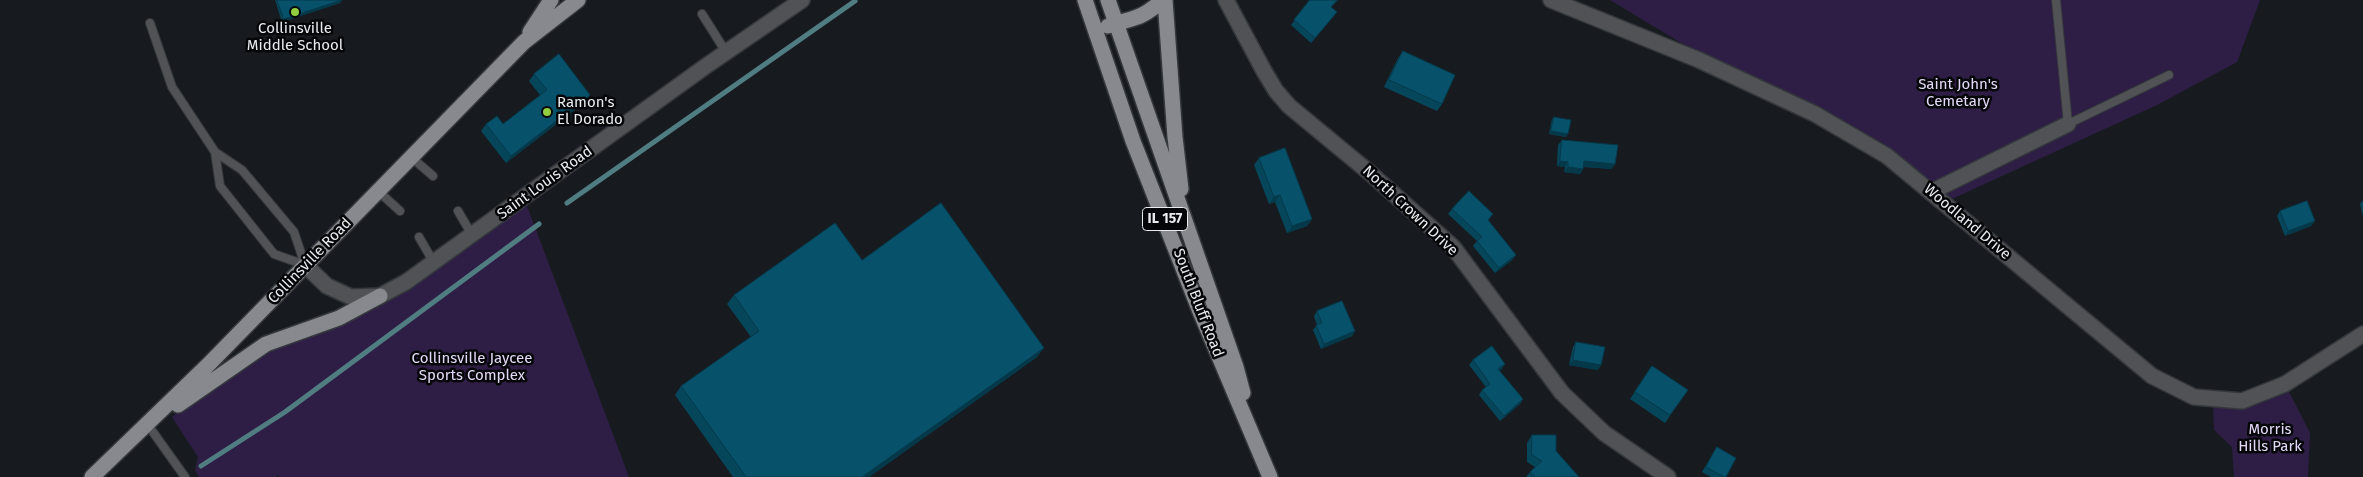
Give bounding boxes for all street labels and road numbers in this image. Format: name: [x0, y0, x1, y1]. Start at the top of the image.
street label: Saint Louis Road: [494, 142, 596, 224]
street label: North Crown Drive: [1359, 162, 1461, 260]
street label: Woodland Drive: [1920, 180, 2014, 264]
road number: IL 157: [1142, 208, 1188, 230]
street label: Collinsville Road: [264, 214, 356, 308]
street label: South Bluff Road: [1169, 246, 1227, 360]

